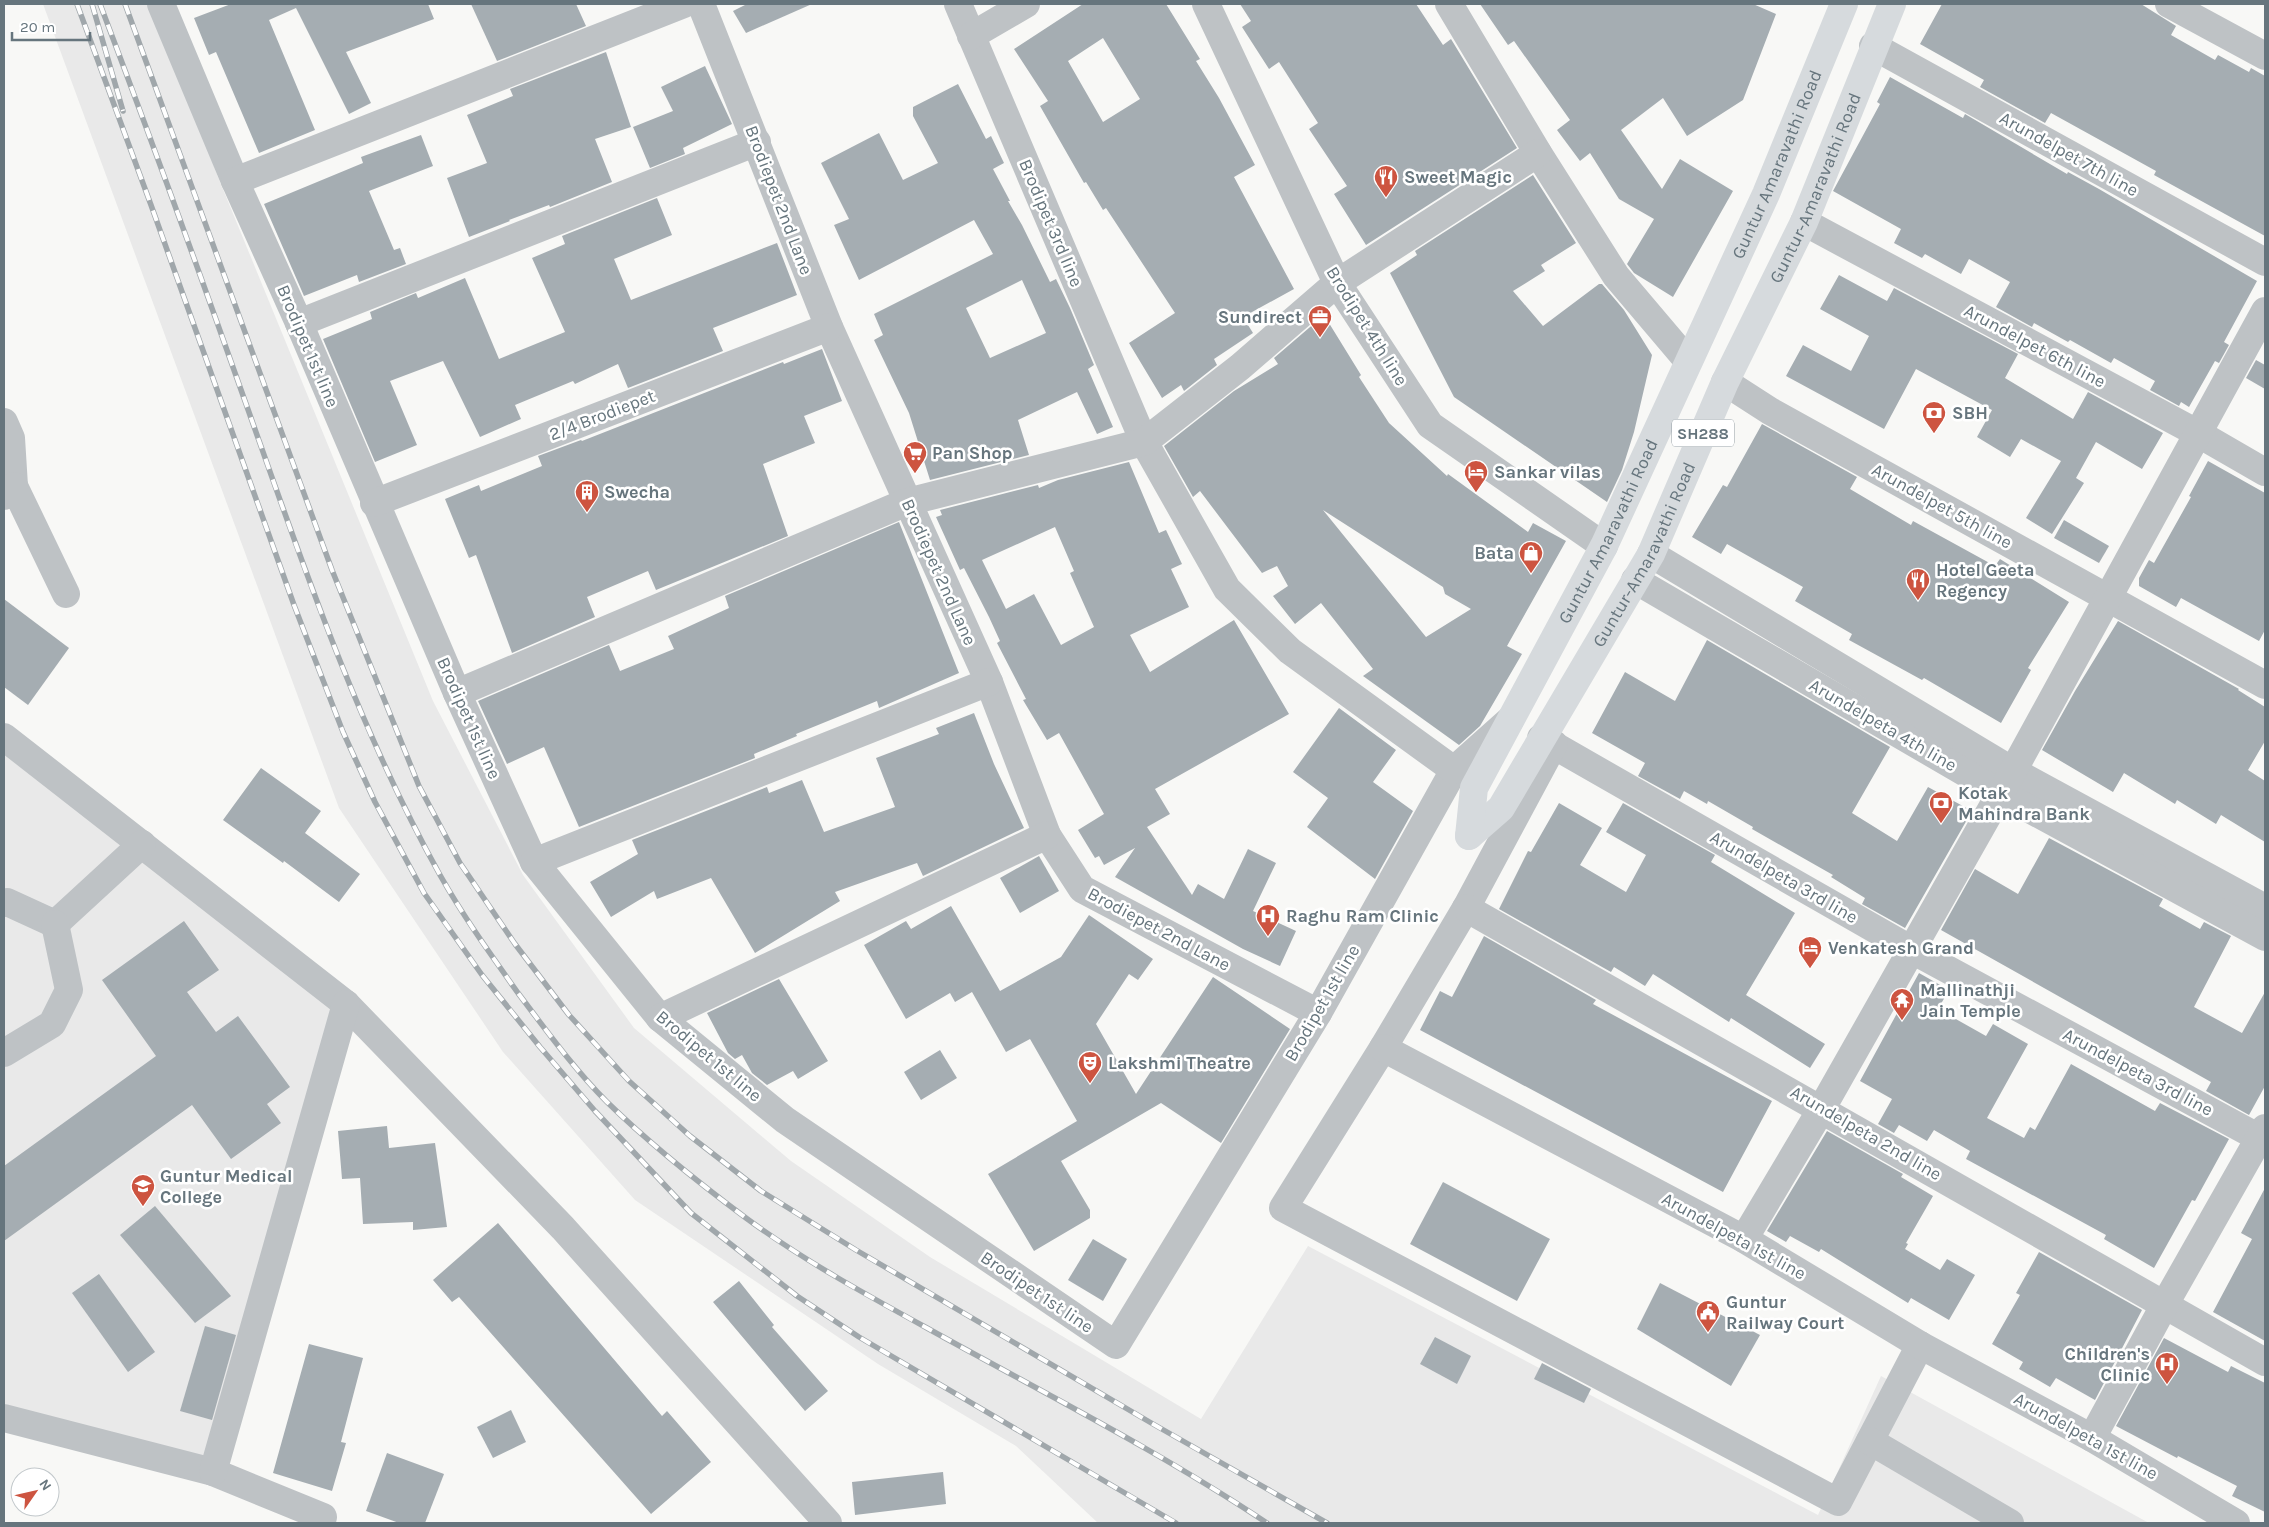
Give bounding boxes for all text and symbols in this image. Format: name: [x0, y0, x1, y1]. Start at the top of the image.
scale bar: [12, 10, 90, 42]
text: 20 m: [20, 18, 55, 36]
street label: Guntur Amaravathi Road: [1727, 67, 1827, 262]
street label: Guntur-Amaravathi Road: [1765, 90, 1866, 287]
street label: Arundelpet 7th line: [1996, 107, 2142, 201]
street label: Brodiepet 2nd Lane: [740, 122, 818, 278]
street label: Brodipet 3rd line: [1014, 156, 1088, 290]
restaurant icon: Sweet Magic: [1373, 164, 1399, 198]
place label: Sweet Magic: [1404, 166, 1512, 188]
street label: Brodipet 4th line: [1321, 262, 1413, 390]
street label: Brodipet 1st line: [272, 281, 344, 411]
street label: Arundelpet 6th line: [1960, 299, 2110, 393]
office icon: Sundirect: [1307, 304, 1333, 338]
place label: Sundirect: [1218, 306, 1302, 328]
street label: 2/4 Brodiepet: [546, 385, 658, 445]
bank icon: SBH: [1921, 400, 1947, 434]
place label: SBH: [1952, 402, 1988, 424]
road number: SH288: [1672, 419, 1734, 446]
street label: Guntur Amaravathi Road: [1553, 435, 1663, 627]
supermarket icon: Pan Shop: [902, 440, 928, 474]
place label: Pan Shop: [932, 442, 1013, 464]
street label: Arundelpet 5th line: [1868, 458, 2016, 554]
hotel icon: Sankar vilas: [1463, 459, 1489, 493]
street label: Guntur-Amaravathi Road: [1588, 459, 1700, 651]
place label: Sankar vilas: [1494, 461, 1601, 483]
building icon: Swecha: [574, 479, 600, 513]
place label: Swecha: [604, 481, 670, 503]
street label: Brodiepet 2nd Lane: [897, 495, 981, 649]
shop icon: Bata: [1518, 540, 1544, 574]
place label: Bata: [1474, 542, 1514, 564]
place label: Hotel Geeta Regency: [1936, 559, 2034, 602]
restaurant icon: Hotel Geeta Regency: [1905, 567, 1931, 601]
street label: Brodipet 1st line: [432, 654, 506, 782]
street label: Arundelpeta 4th line: [1805, 674, 1961, 776]
place label: Kotak Mahindra Bank: [1958, 782, 2090, 825]
bank icon: Kotak Mahindra Bank: [1928, 790, 1954, 824]
street label: Arundelpeta 3rd line: [1706, 826, 1862, 928]
street label: Brodiepet 2nd Lane: [1084, 882, 1234, 976]
hospital icon: Raghu Ram Clinic: [1255, 903, 1281, 937]
place label: Raghu Ram Clinic: [1286, 905, 1439, 927]
hotel icon: Venkatesh Grand: [1797, 935, 1823, 969]
place label: Venkatesh Grand: [1828, 937, 1974, 959]
street label: Brodipet 1st line: [1280, 941, 1364, 1065]
place label: Mallinathji Jain Temple: [1920, 979, 2021, 1022]
temple icon: Mallinathji Jain Temple: [1889, 987, 1915, 1021]
street label: Brodipet 1st line: [652, 1005, 766, 1107]
street label: Arundelpeta 3rd line: [2059, 1023, 2217, 1121]
theatre icon: Lakshmi Theatre: [1077, 1050, 1103, 1084]
place label: Lakshmi Theatre: [1108, 1052, 1251, 1074]
street label: Arundelpeta 2nd line: [1786, 1081, 1946, 1185]
place label: Guntur Medical College: [160, 1165, 292, 1208]
school or university icon: Guntur Medical College: [130, 1173, 156, 1207]
street label: Arundelpeta 1st line: [1658, 1187, 1810, 1285]
street label: Brodipet 1st line: [976, 1246, 1098, 1338]
place label: Guntur Railway Court: [1726, 1291, 1844, 1334]
public building icon: Guntur Railway Court: [1695, 1299, 1721, 1333]
place label: Children's Clinic: [2064, 1343, 2150, 1386]
hospital icon: Children's Clinic: [2154, 1351, 2180, 1385]
street label: Arundelpeta 1st line: [2010, 1387, 2162, 1485]
north arrow: [10, 1467, 60, 1517]
text: N: [36, 1476, 55, 1494]

